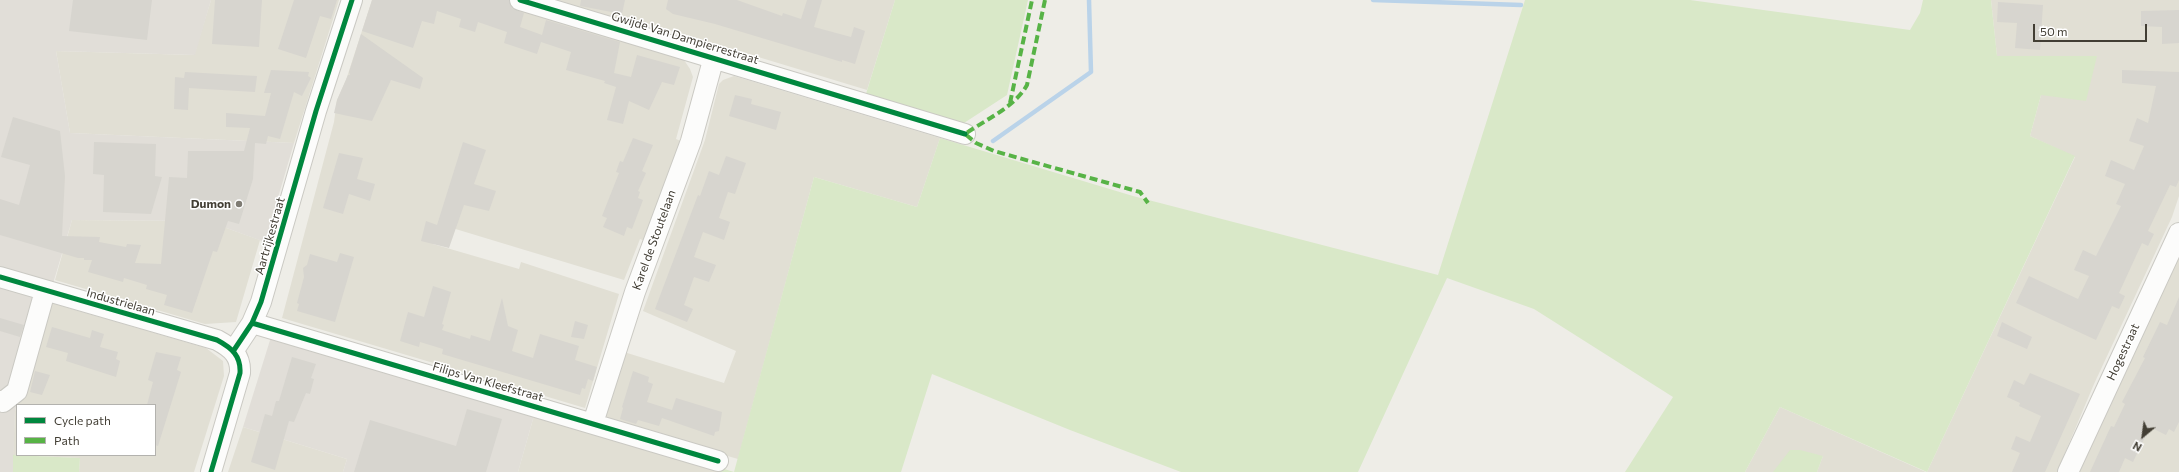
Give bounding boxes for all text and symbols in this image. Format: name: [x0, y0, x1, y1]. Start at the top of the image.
street label: Gwijde Van Dampierrestraat: [610, 9, 760, 67]
scale bar: [2035, 16, 2149, 42]
text: 50 m: [2040, 24, 2068, 38]
street label: Karel de Stoutelaan: [629, 188, 679, 292]
street label: Aartrijkestraat: [252, 195, 288, 277]
place label: Dumon: [191, 197, 231, 211]
marker: Dumon: [234, 199, 244, 209]
street label: Industrielaan: [85, 285, 157, 319]
street label: Hogestraat: [2104, 321, 2142, 383]
street label: Filips Van Kleefstraat: [431, 359, 545, 405]
legend: [16, 404, 156, 456]
text: Cycle path: [54, 413, 111, 427]
north arrow: [2123, 416, 2163, 456]
text: Path: [54, 433, 80, 447]
text: N: [2130, 439, 2144, 455]

